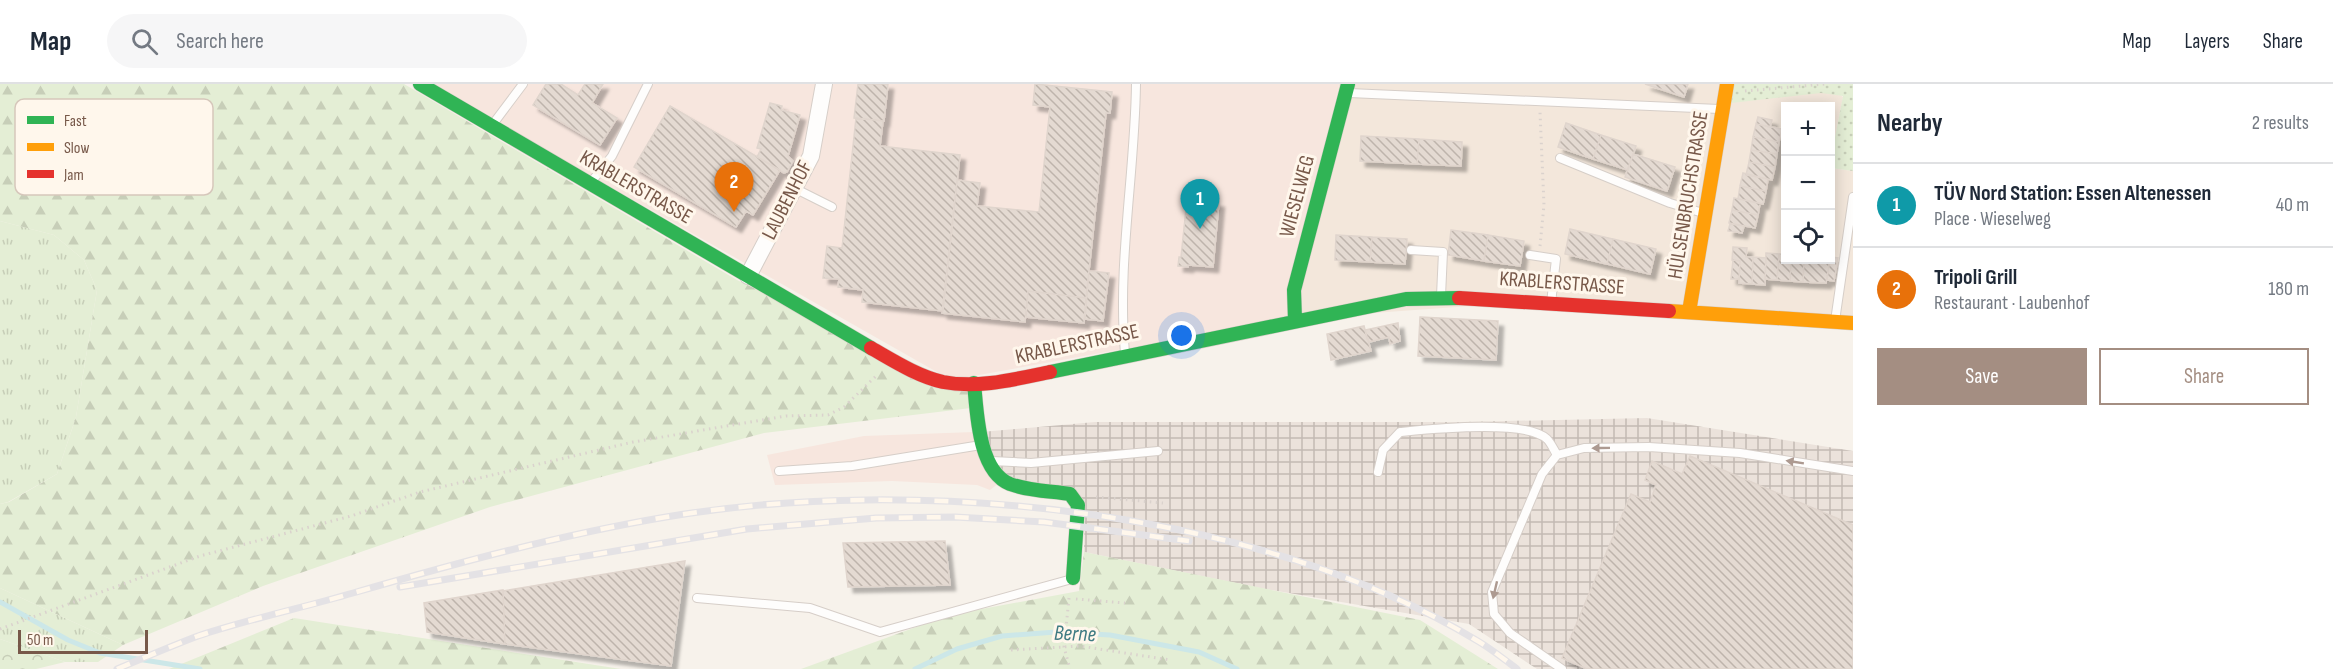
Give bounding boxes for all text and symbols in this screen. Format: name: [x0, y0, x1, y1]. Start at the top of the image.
search box: [107, 14, 527, 68]
text: Map: [30, 25, 71, 58]
icon: search: [128, 25, 161, 58]
text: Search here: [176, 28, 264, 55]
text: Map: [2122, 29, 2151, 54]
text: Layers: [2184, 29, 2230, 54]
text: Share: [2263, 29, 2303, 54]
legend: [15, 99, 213, 195]
map controls: [1781, 102, 1835, 264]
button: +: [1781, 102, 1835, 156]
text: Nearby: [1877, 108, 1943, 139]
street label: HÜLSENBRUCHSTRASSE: [1662, 109, 1714, 281]
text: 2 results: [2252, 111, 2309, 135]
text: Fast: [64, 112, 87, 131]
text: Slow: [64, 139, 89, 158]
street label: KRABLERSTRASSE: [575, 145, 697, 229]
street label: WIESELWEG: [1274, 152, 1320, 240]
street label: LAUBENHOF: [757, 156, 817, 244]
button: −: [1781, 156, 1835, 210]
pin: 2: [714, 162, 754, 212]
text: Jam: [63, 166, 84, 185]
pin: 1: [1180, 180, 1220, 229]
text: TÜV Nord Station: Essen Altenessen: [1934, 180, 2211, 207]
text: 1: [1893, 193, 1900, 217]
text: 40 m: [2276, 193, 2309, 217]
text: Place · Wieselweg: [1934, 207, 2051, 231]
button: locate: [1781, 210, 1835, 264]
text: Tripoli Grill: [1934, 264, 2017, 291]
street label: KRABLERSTRASSE: [1498, 266, 1626, 300]
text: 2: [1892, 277, 1901, 301]
text: 180 m: [2268, 277, 2309, 301]
text: Restaurant · Laubenhof: [1934, 291, 2089, 315]
street label: KRABLERSTRASSE: [1013, 319, 1141, 369]
your location: [1167, 321, 1196, 350]
button: Save: [1877, 348, 2087, 405]
button: Share: [2099, 348, 2309, 405]
one-way arrow: [1592, 443, 1611, 452]
one-way arrow: [1786, 457, 1805, 466]
one-way arrow: [1489, 581, 1499, 599]
water label: Berne: [1053, 620, 1097, 648]
scale bar: [18, 627, 148, 654]
text: 50 m: [27, 631, 53, 650]

